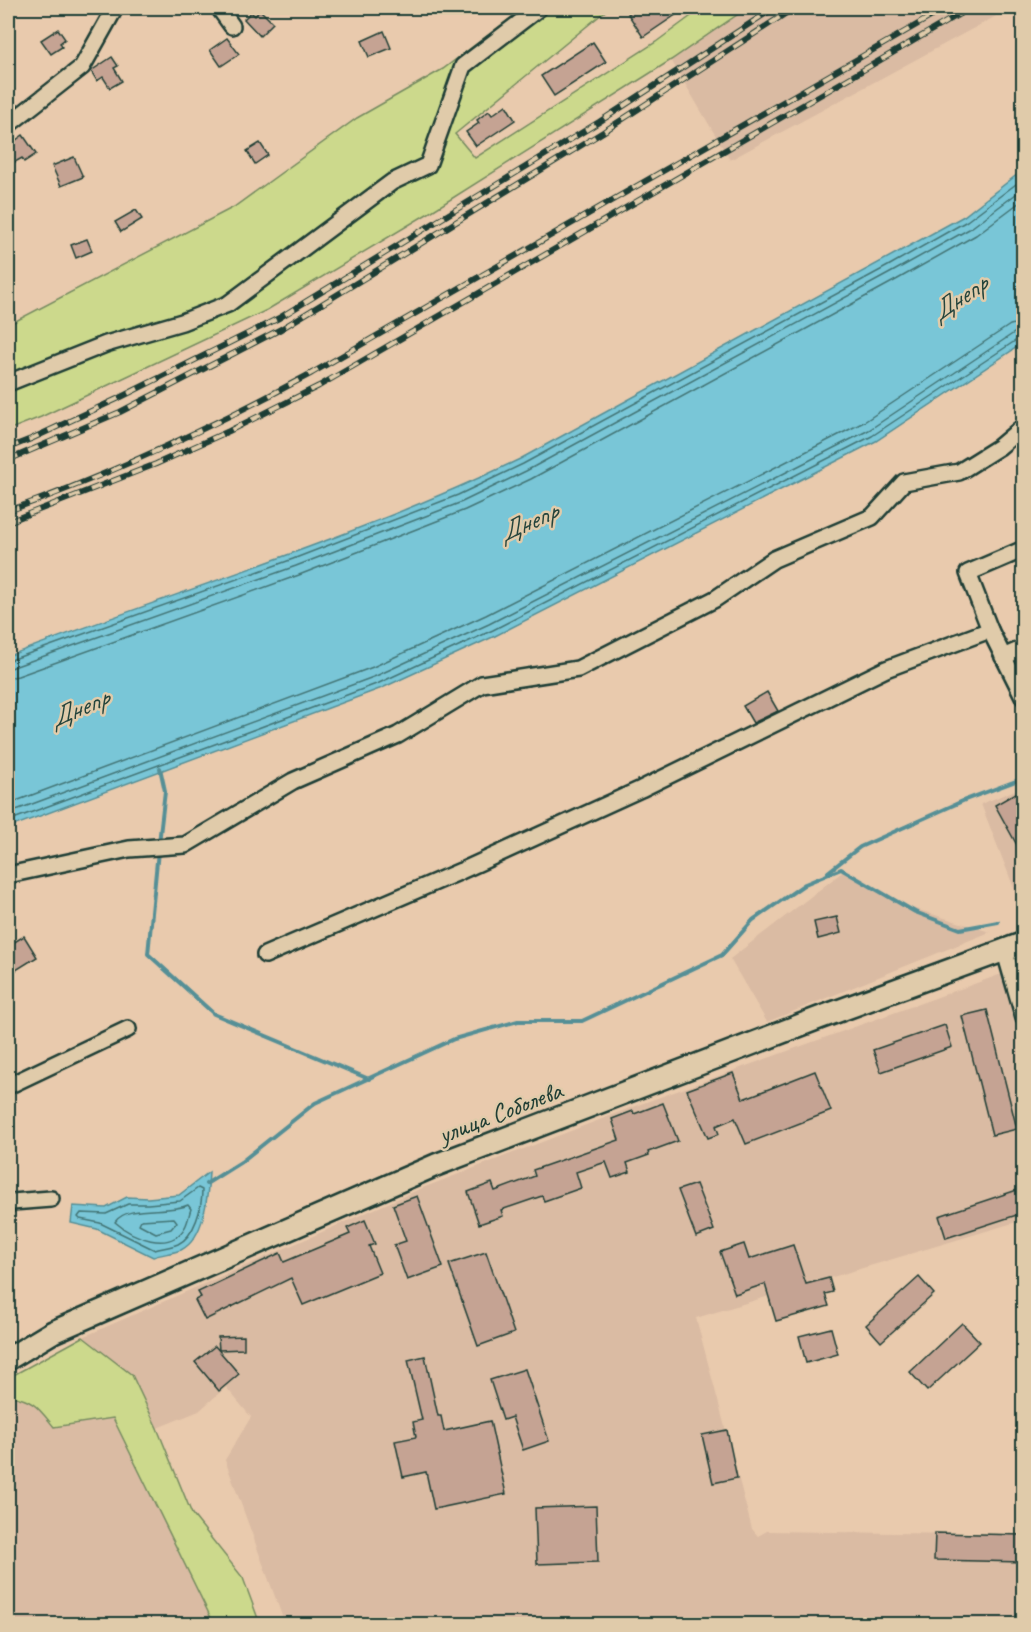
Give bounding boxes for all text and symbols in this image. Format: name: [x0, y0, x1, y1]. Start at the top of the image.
water label: Днепр: [923, 265, 997, 329]
water label: Днепр: [492, 493, 566, 550]
water label: Днепр: [43, 679, 117, 736]
street label: улица Соболева: [432, 1073, 568, 1152]

